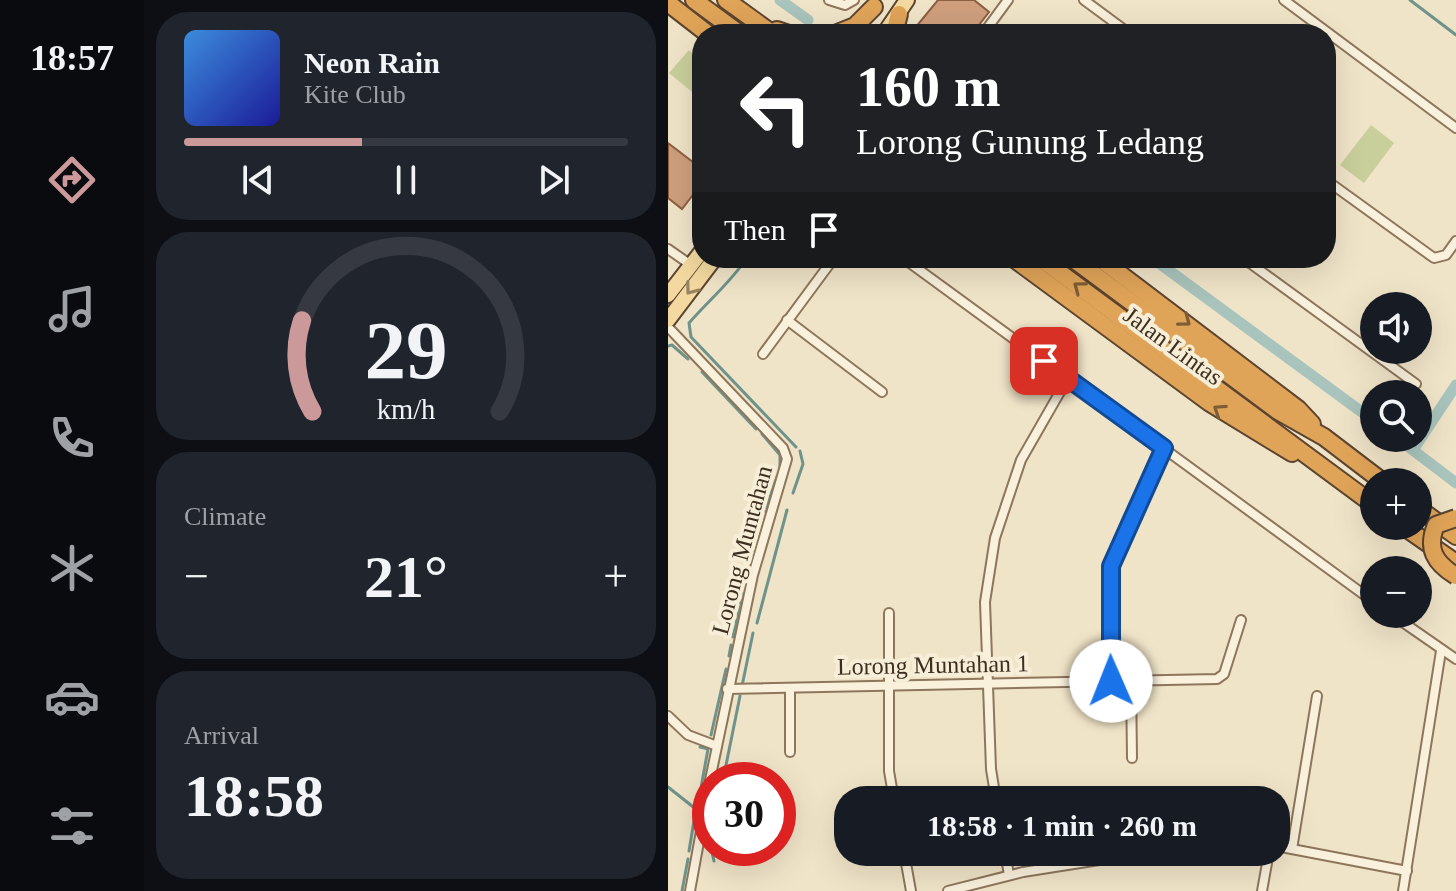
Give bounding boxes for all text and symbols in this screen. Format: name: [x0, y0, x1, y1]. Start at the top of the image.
text: 18:57: [30, 38, 114, 78]
text: Neon Rain: [304, 46, 440, 79]
icon: left: [724, 56, 828, 160]
text: 160 m: [856, 56, 1001, 118]
text: Kite Club: [304, 80, 406, 109]
text: Lorong Gunung Ledang: [856, 122, 1204, 162]
icon: directions: [44, 152, 100, 208]
icon: previous: [236, 158, 280, 202]
icon: pause: [384, 158, 428, 202]
icon: next: [532, 158, 576, 202]
icon: arrive: [802, 208, 846, 252]
text: Then: [724, 213, 786, 246]
one-way arrow: [687, 280, 701, 295]
icon: music: [44, 281, 100, 337]
one-way arrow: [1073, 283, 1088, 297]
map controls: [1360, 292, 1432, 628]
button: sound: [1360, 292, 1432, 364]
street label: Jalan Lintas: [1119, 302, 1227, 390]
text: 29: [364, 303, 448, 395]
one-way arrow: [1176, 311, 1191, 325]
pin: [1010, 327, 1078, 395]
icon: arrive: [1022, 339, 1066, 383]
button: search: [1360, 380, 1432, 452]
text: km/h: [377, 394, 435, 425]
one-way arrow: [1214, 404, 1228, 419]
icon: phone: [44, 410, 100, 466]
street label: Lorong Muntahan: [707, 463, 777, 637]
button: +: [1360, 468, 1432, 540]
text: Climate: [184, 502, 266, 531]
icon: climate: [44, 540, 100, 596]
text: 21°: [364, 544, 448, 610]
text: −: [184, 552, 209, 601]
text: +: [603, 552, 628, 601]
button: −: [1360, 556, 1432, 628]
position arrow: [1069, 639, 1153, 723]
street label: Lorong Muntahan 1: [837, 650, 1029, 680]
icon: car: [44, 669, 100, 725]
text: Arrival: [184, 721, 259, 750]
speed limit sign: 30: [692, 762, 796, 866]
text: 18:58: [184, 763, 324, 829]
icon: filters: [44, 798, 100, 854]
text: 18:58 · 1 min · 260 m: [927, 809, 1197, 842]

